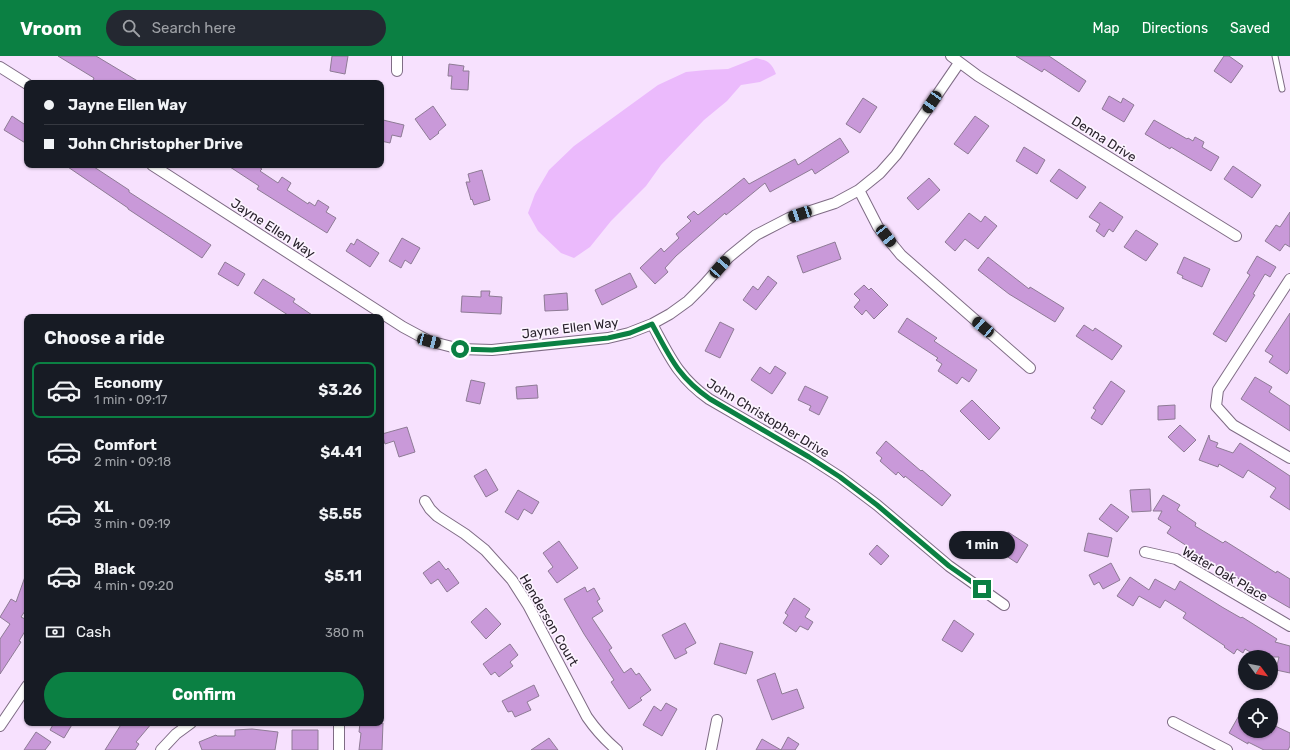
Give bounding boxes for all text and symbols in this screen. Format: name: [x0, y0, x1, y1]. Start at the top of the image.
search box: [106, 10, 386, 46]
text: Vroom: [20, 17, 82, 40]
icon: search: [120, 17, 142, 39]
text: Search here: [152, 19, 236, 37]
text: Map: [1093, 20, 1120, 37]
text: Directions: [1142, 20, 1208, 37]
text: Saved: [1230, 20, 1270, 37]
car: [920, 89, 944, 115]
text: Jayne Ellen Way: [68, 96, 187, 114]
street label: Denna Drive: [1069, 113, 1139, 165]
text: John Christopher Drive: [68, 135, 243, 153]
street label: Jayne Ellen Way: [228, 195, 318, 261]
car: [787, 205, 813, 223]
car: [874, 223, 898, 249]
car: [708, 254, 732, 280]
street label: Jayne Ellen Way: [521, 315, 619, 341]
car: [970, 315, 996, 339]
text: Choose a ride: [44, 327, 165, 349]
car: [416, 332, 442, 350]
route start: [451, 340, 469, 358]
icon: car: [46, 372, 82, 408]
text: Economy: [94, 374, 163, 392]
street label: John Christopher Drive: [704, 375, 832, 461]
text: $3.26: [318, 381, 362, 399]
text: 1 min · 09:17: [94, 392, 168, 407]
icon: car: [46, 434, 82, 470]
text: Comfort: [94, 436, 157, 454]
text: $4.41: [320, 443, 362, 461]
text: 2 min · 09:18: [94, 454, 171, 469]
icon: car: [46, 496, 82, 532]
text: XL: [94, 498, 113, 516]
text: $5.55: [319, 505, 362, 523]
text: 3 min · 09:19: [94, 516, 171, 531]
callout: 1 min: [949, 531, 1015, 559]
text: 1 min: [965, 537, 999, 552]
street label: Water Oak Place: [1180, 543, 1270, 605]
icon: car: [46, 558, 82, 594]
text: Black: [94, 560, 135, 578]
text: $5.11: [324, 567, 362, 585]
street label: Henderson Court: [517, 571, 581, 669]
text: 4 min · 09:20: [94, 578, 174, 593]
route end: [973, 580, 991, 598]
icon: cash: [44, 621, 66, 643]
text: Cash: [76, 623, 111, 641]
text: 380 m: [325, 625, 364, 640]
north arrow: [1238, 650, 1278, 690]
map controls: [1238, 650, 1278, 738]
button: Confirm: [44, 672, 364, 718]
button: locate: [1238, 698, 1278, 738]

